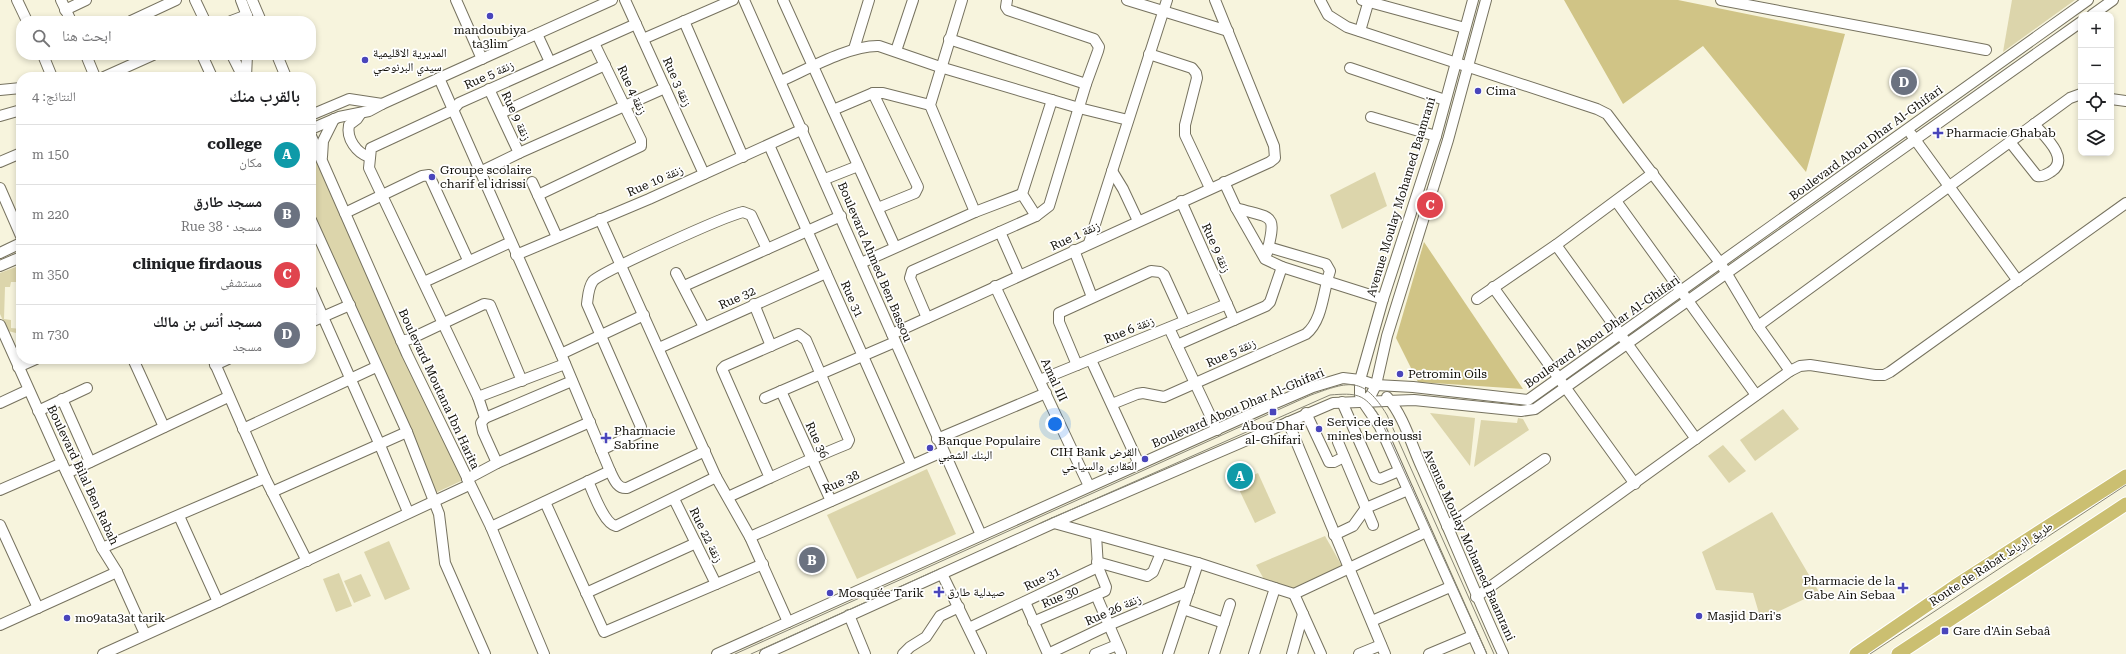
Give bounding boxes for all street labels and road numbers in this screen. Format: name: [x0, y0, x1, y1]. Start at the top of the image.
street label: Rue 3 زنقة: [660, 55, 694, 109]
street label: Rue 5 زنقة: [462, 58, 516, 92]
street label: Rue 4 زنقة: [614, 63, 650, 117]
street label: Boulevard Abou Dhar Al-Ghifari: [1787, 83, 1945, 203]
street label: Rue 9 زنقة: [498, 89, 534, 143]
street label: Avenue Moulay Mohamed Baamrani: [1364, 95, 1438, 299]
street label: Rue 10 زنقة: [625, 162, 685, 200]
street label: Boulevard Ahmed Ben Bassou: [835, 180, 915, 345]
street label: Rue 1 زنقة: [1048, 218, 1102, 254]
street label: Rue 9 زنقة: [1199, 221, 1233, 275]
street label: Boulevard Abou Dhar Al-Ghifari: [1522, 273, 1682, 391]
street label: Rue 31: [838, 278, 866, 320]
street label: Rue 32: [716, 284, 758, 312]
street label: Boulevard Moutana Ibn Harita: [396, 307, 483, 472]
street label: Rue 6 زنقة: [1102, 313, 1157, 346]
street label: Rue 5 زنقة: [1204, 336, 1258, 370]
street label: Amal III: [1038, 356, 1070, 404]
street label: Boulevard Abou Dhar Al-Ghifari: [1150, 365, 1326, 451]
street label: Boulevard Bilal Ben Rabah: [44, 403, 122, 547]
street label: Rue 36: [802, 420, 832, 461]
street label: Avenue Moulay Mohamed Baamrani: [1420, 447, 1518, 643]
street label: Rue 38: [820, 468, 862, 496]
street label: Rue 22 زنقة: [687, 505, 726, 565]
street label: Route de Rabat طريق الرباط: [1927, 519, 2055, 609]
street label: Rue 31: [1022, 564, 1063, 594]
street label: Rue 30: [1039, 583, 1081, 611]
street label: Rue 26 زنقة: [1083, 591, 1143, 629]

